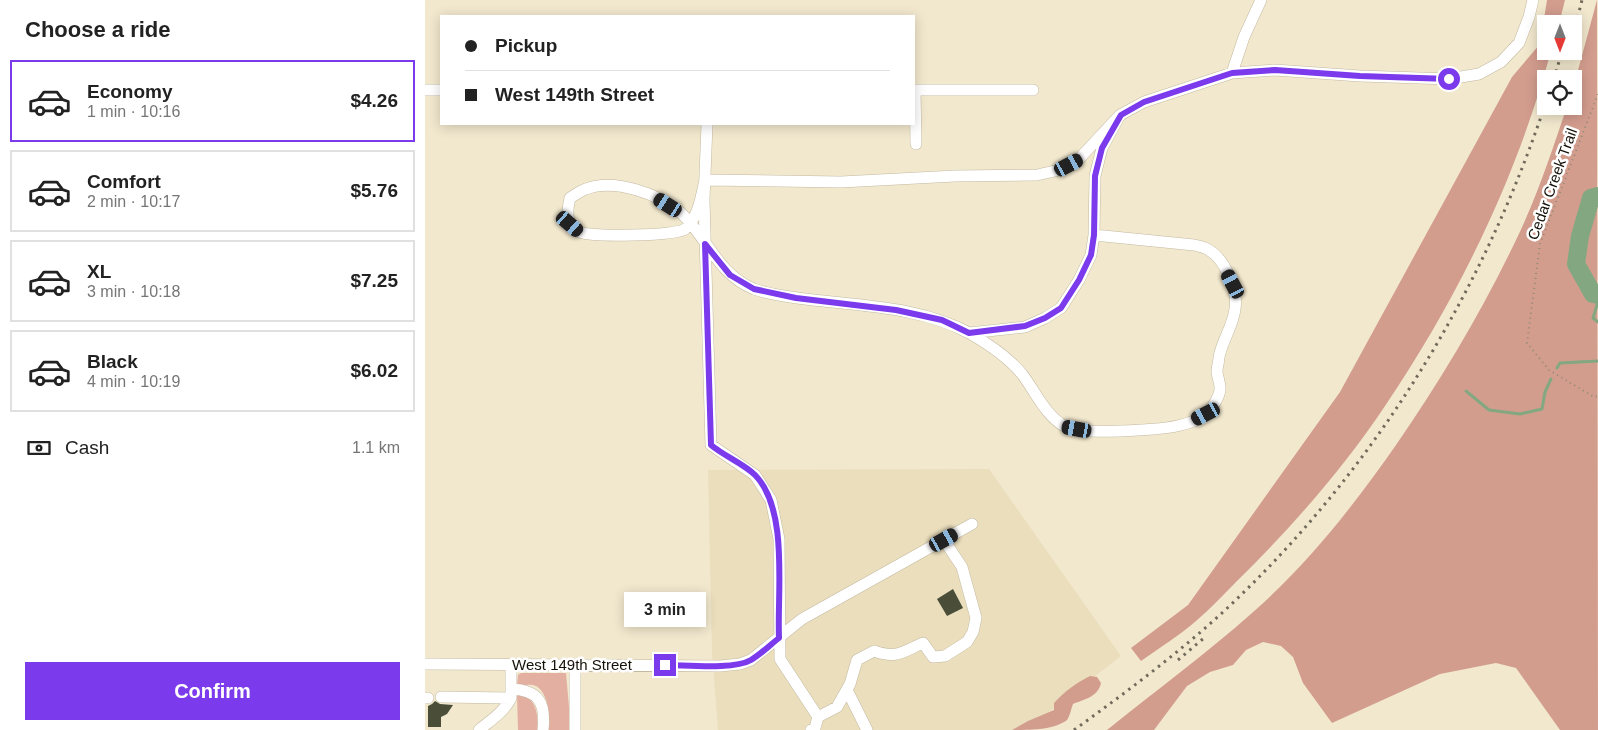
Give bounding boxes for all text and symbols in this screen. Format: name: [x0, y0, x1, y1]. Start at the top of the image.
north arrow: [1537, 15, 1583, 60]
map controls: [1537, 15, 1582, 115]
text: Choose a ride: [25, 17, 170, 42]
text: Pickup: [495, 35, 557, 56]
route start: [1438, 68, 1460, 90]
button: locate: [1537, 70, 1582, 115]
icon: car: [27, 79, 72, 124]
text: Economy: [87, 81, 173, 102]
text: West 149th Street: [495, 84, 654, 105]
text: $4.26: [350, 90, 398, 111]
text: 1 min · 10:16: [87, 103, 180, 120]
street label: Cedar Creek Trail: [1524, 126, 1580, 242]
car: [1052, 151, 1085, 179]
icon: car: [27, 169, 72, 214]
text: Comfort: [87, 171, 161, 192]
text: $5.76: [350, 180, 398, 201]
car: [651, 191, 684, 219]
text: 2 min · 10:17: [87, 193, 180, 210]
car: [553, 208, 586, 240]
icon: car: [27, 259, 72, 304]
text: XL: [87, 261, 111, 282]
car: [1219, 267, 1246, 301]
text: $7.25: [350, 270, 398, 291]
text: 3 min · 10:18: [87, 283, 180, 300]
icon: car: [27, 349, 72, 394]
text: Black: [87, 351, 138, 372]
text: $6.02: [350, 360, 398, 381]
text: 4 min · 10:19: [87, 373, 180, 390]
car: [1189, 400, 1222, 428]
car: [1060, 419, 1093, 439]
icon: cash: [25, 434, 53, 462]
text: Cash: [65, 437, 109, 458]
text: 1.1 km: [352, 439, 400, 456]
car: [927, 526, 960, 554]
callout: 3 min: [624, 592, 706, 628]
text: 3 min: [644, 601, 686, 618]
route end: [654, 654, 676, 676]
street label: West 149th Street: [512, 656, 633, 673]
button: Confirm: [25, 662, 400, 720]

